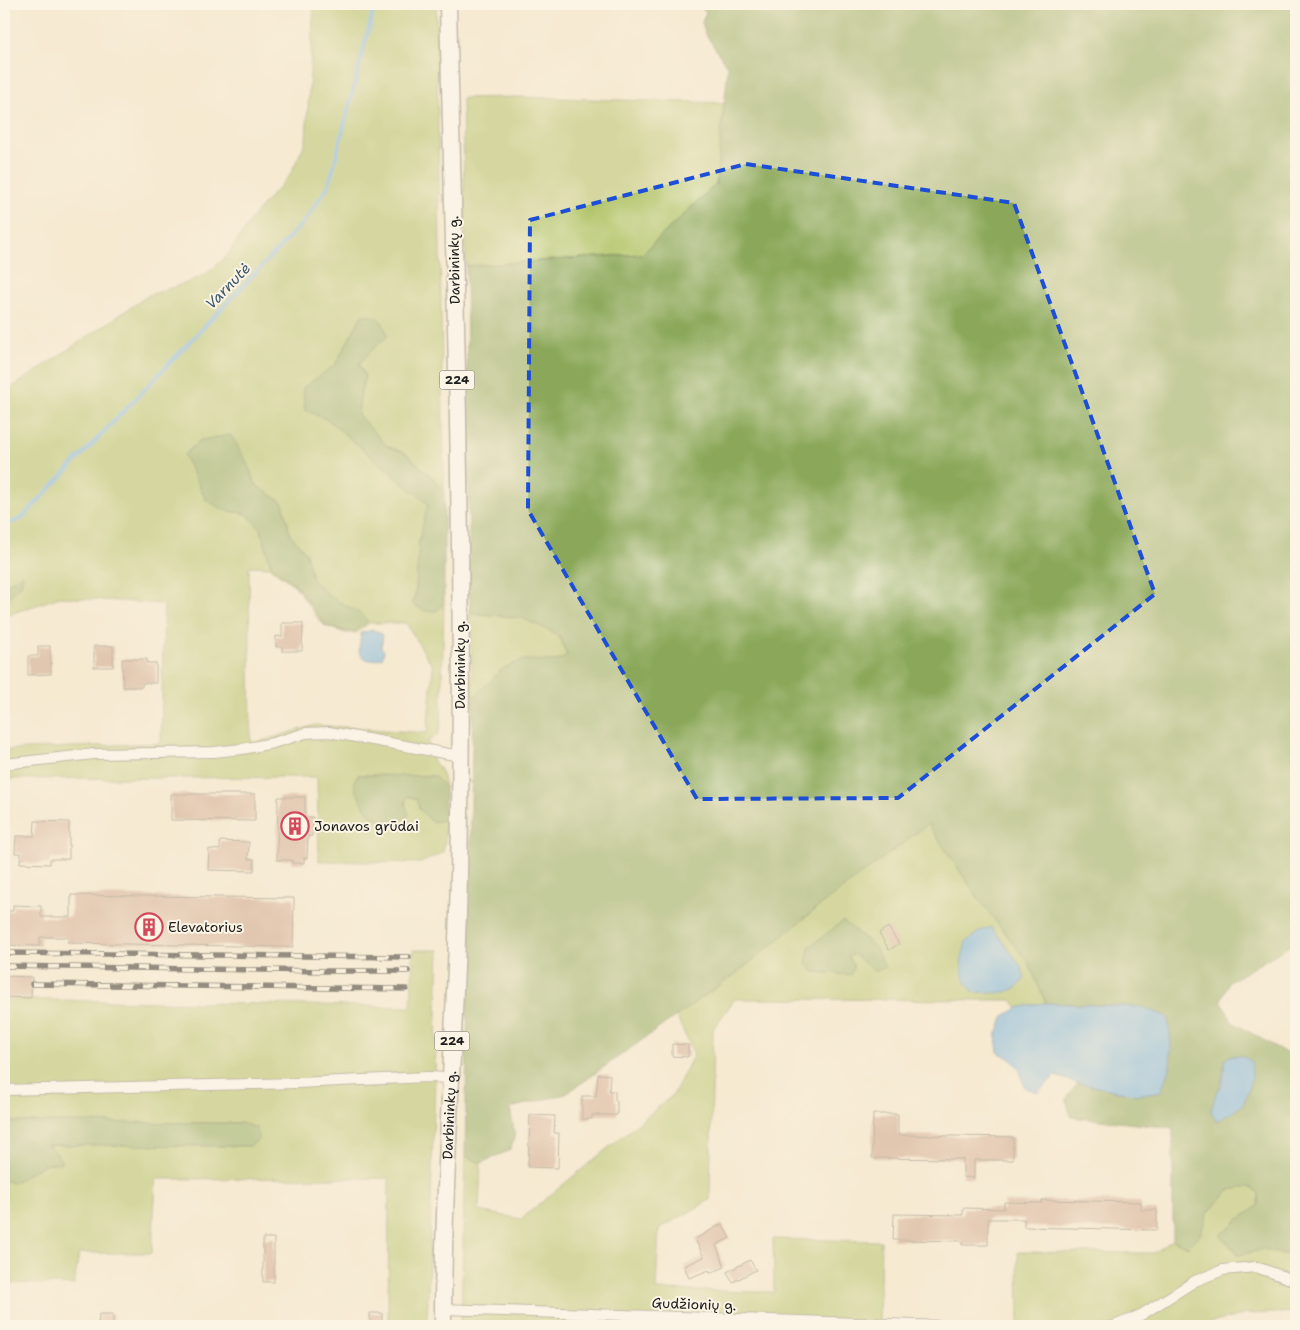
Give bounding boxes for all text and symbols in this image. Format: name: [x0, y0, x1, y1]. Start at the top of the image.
street label: Darbininkų g.: [444, 215, 464, 305]
water label: Varnutė: [201, 258, 255, 314]
road number: 224: [440, 370, 474, 390]
street label: Darbininkų g.: [451, 621, 469, 709]
building icon: Jonavos grūdai: [280, 811, 310, 841]
place label: Jonavos grūdai: [314, 817, 419, 835]
building icon: Elevatorius: [134, 912, 164, 942]
place label: Elevatorius: [168, 918, 243, 936]
road number: 224: [434, 1032, 470, 1050]
street label: Darbininkų g.: [438, 1070, 460, 1160]
street label: Gudžionių g.: [651, 1294, 737, 1314]

